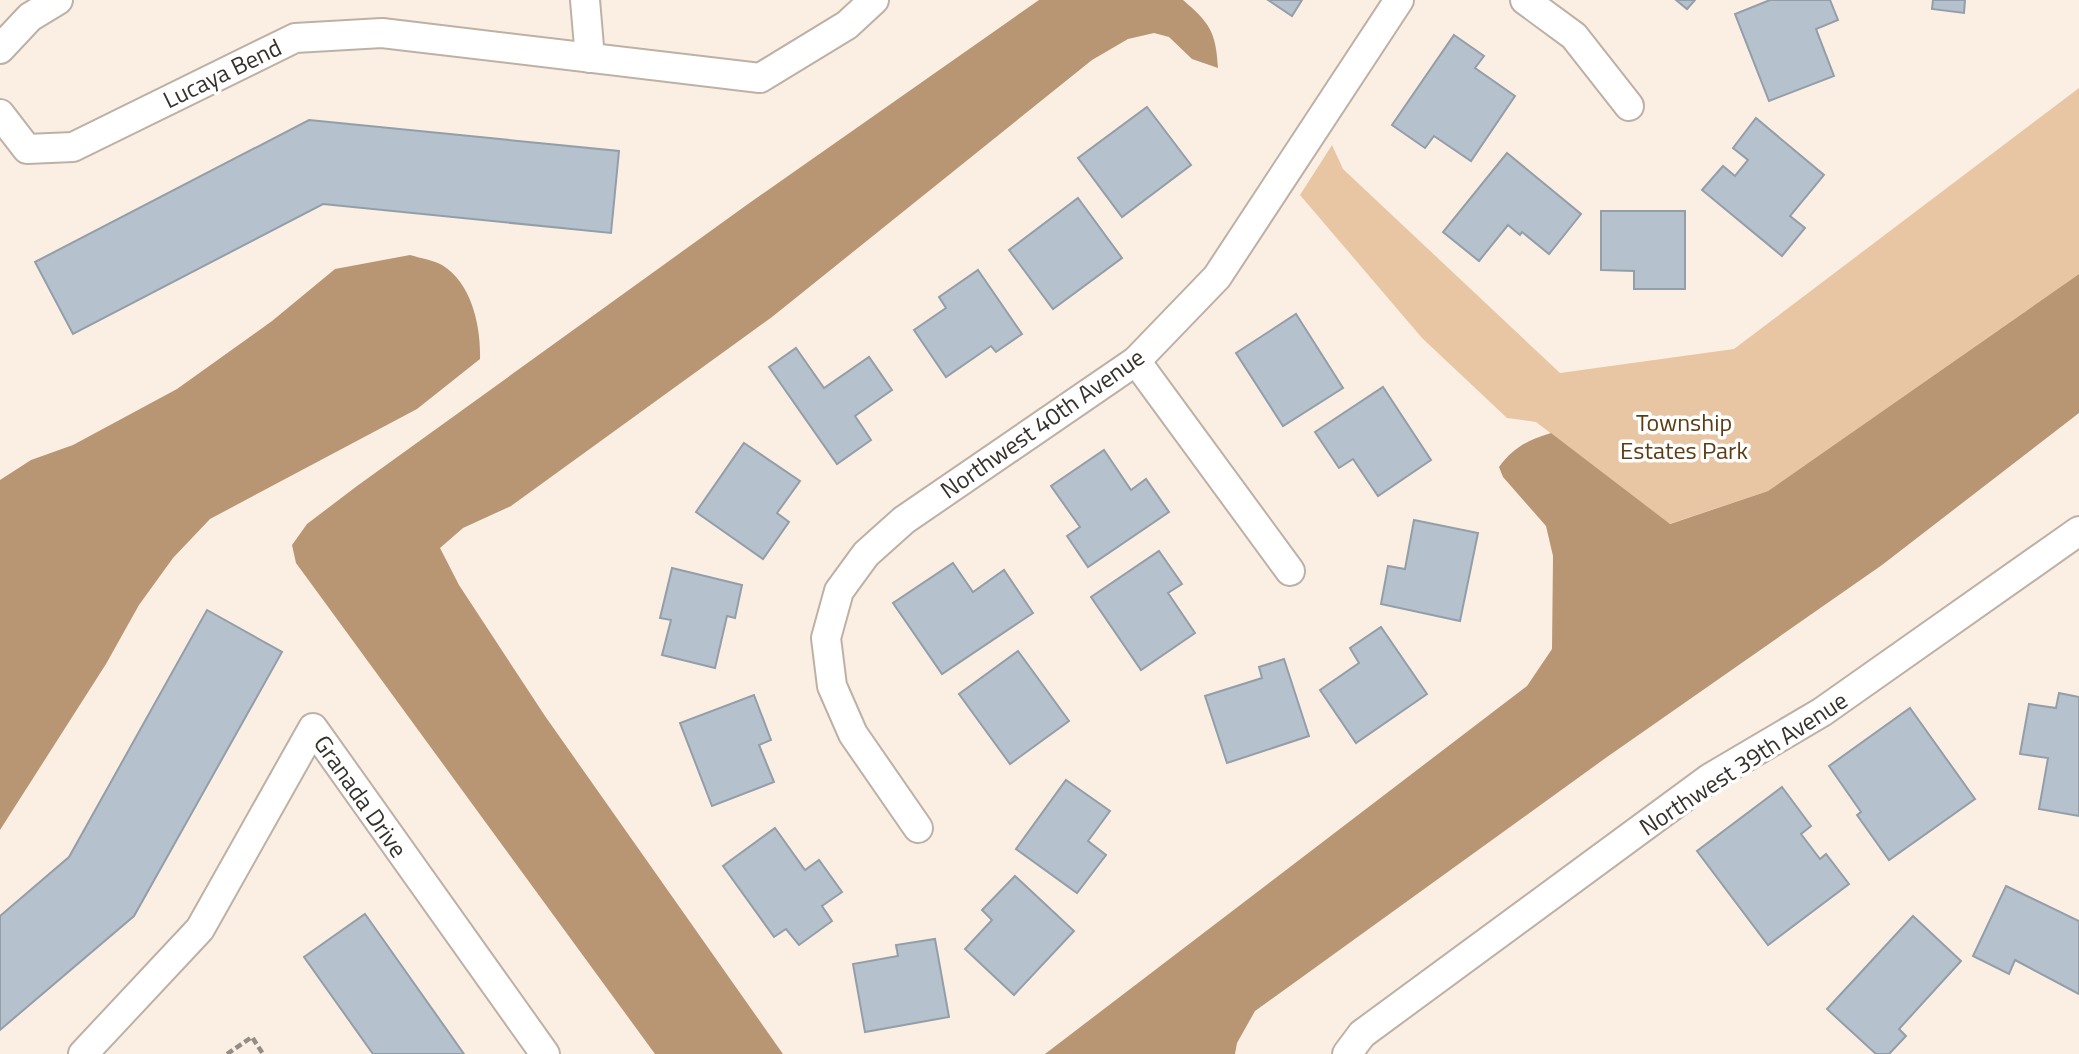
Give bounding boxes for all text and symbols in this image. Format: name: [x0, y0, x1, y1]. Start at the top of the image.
street label: Lucaya Bend: [157, 29, 287, 117]
street label: Northwest 40th Avenue: [933, 339, 1151, 507]
park label: Township Estates Park: [1620, 404, 1748, 468]
street label: Northwest 39th Avenue: [1632, 682, 1854, 844]
street label: Granada Drive: [305, 727, 417, 865]

